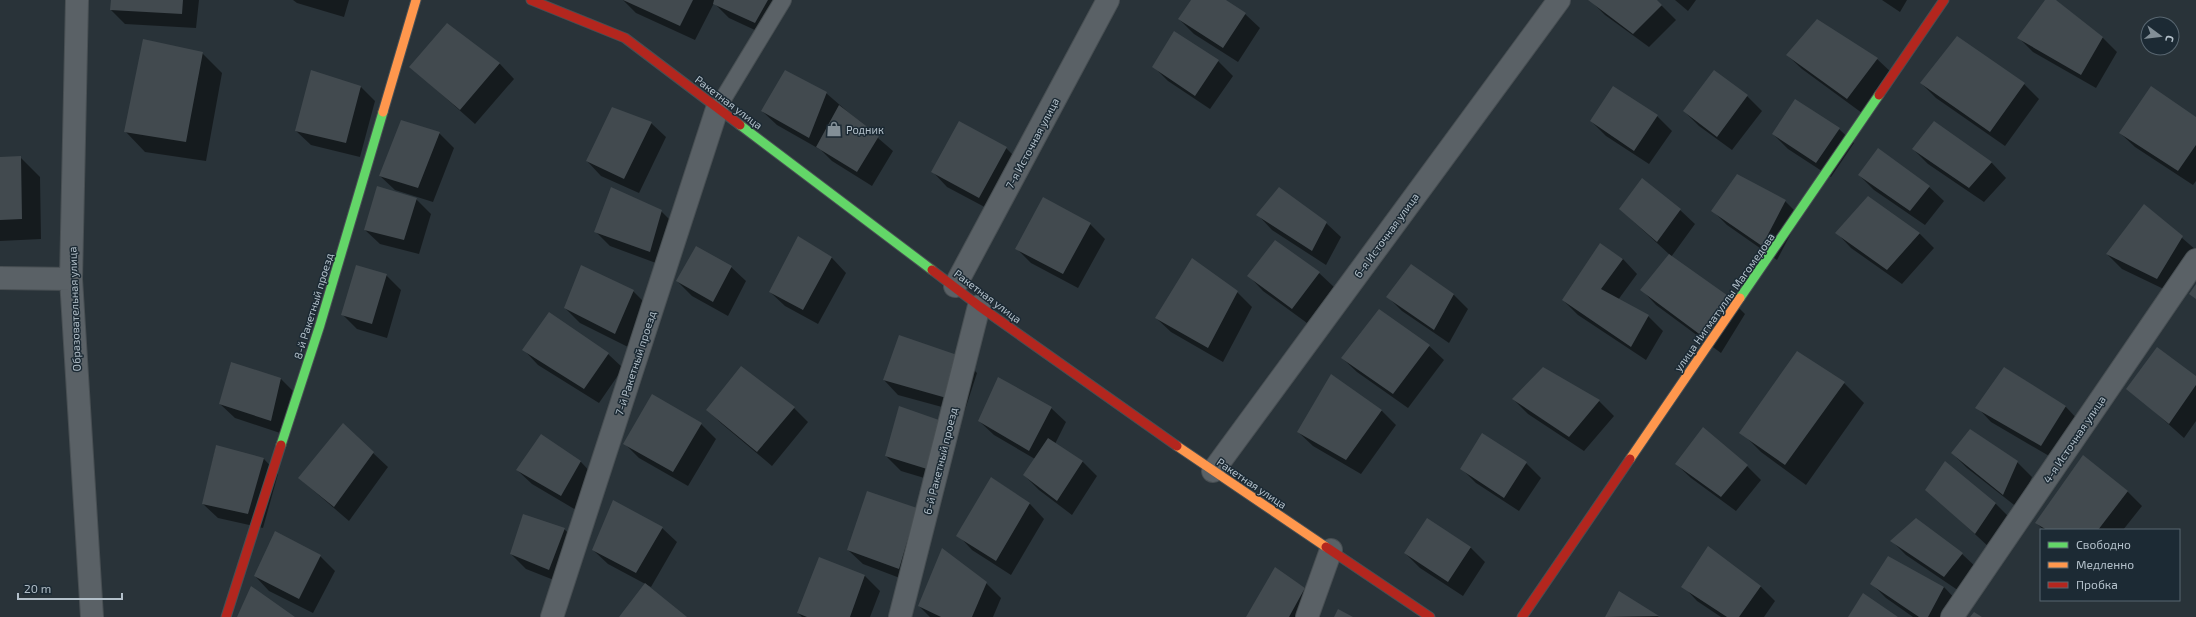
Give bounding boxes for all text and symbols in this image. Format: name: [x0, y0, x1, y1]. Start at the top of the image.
north arrow: [2140, 16, 2180, 56]
text: С: [2163, 34, 2177, 44]
street label: Ракетная улица: [692, 72, 765, 132]
street label: 7-я Источная улица: [1003, 95, 1062, 191]
shop icon: Родник: [825, 120, 843, 138]
place label: Родник: [846, 123, 884, 136]
street label: 6-я Источная улица: [1351, 190, 1422, 281]
street label: улица Нигматуллы Магомедова: [1671, 230, 1778, 374]
street label: Образовательная улица: [65, 246, 84, 372]
street label: 8-й Ракетный проезд: [291, 251, 335, 361]
street label: Ракетная улица: [951, 266, 1024, 326]
street label: 7-й Ракетный проезд: [612, 309, 658, 417]
street label: 4-я Источная улица: [2040, 393, 2109, 486]
street label: 6-й Ракетный проезд: [920, 406, 960, 516]
street label: Ракетная улица: [1214, 455, 1289, 512]
legend: [2040, 529, 2180, 601]
text: Свободно: [2076, 537, 2131, 551]
text: Медленно: [2076, 557, 2134, 571]
scale bar: [18, 575, 122, 601]
text: Пробка: [2076, 577, 2118, 591]
text: 20 m: [24, 581, 51, 595]

